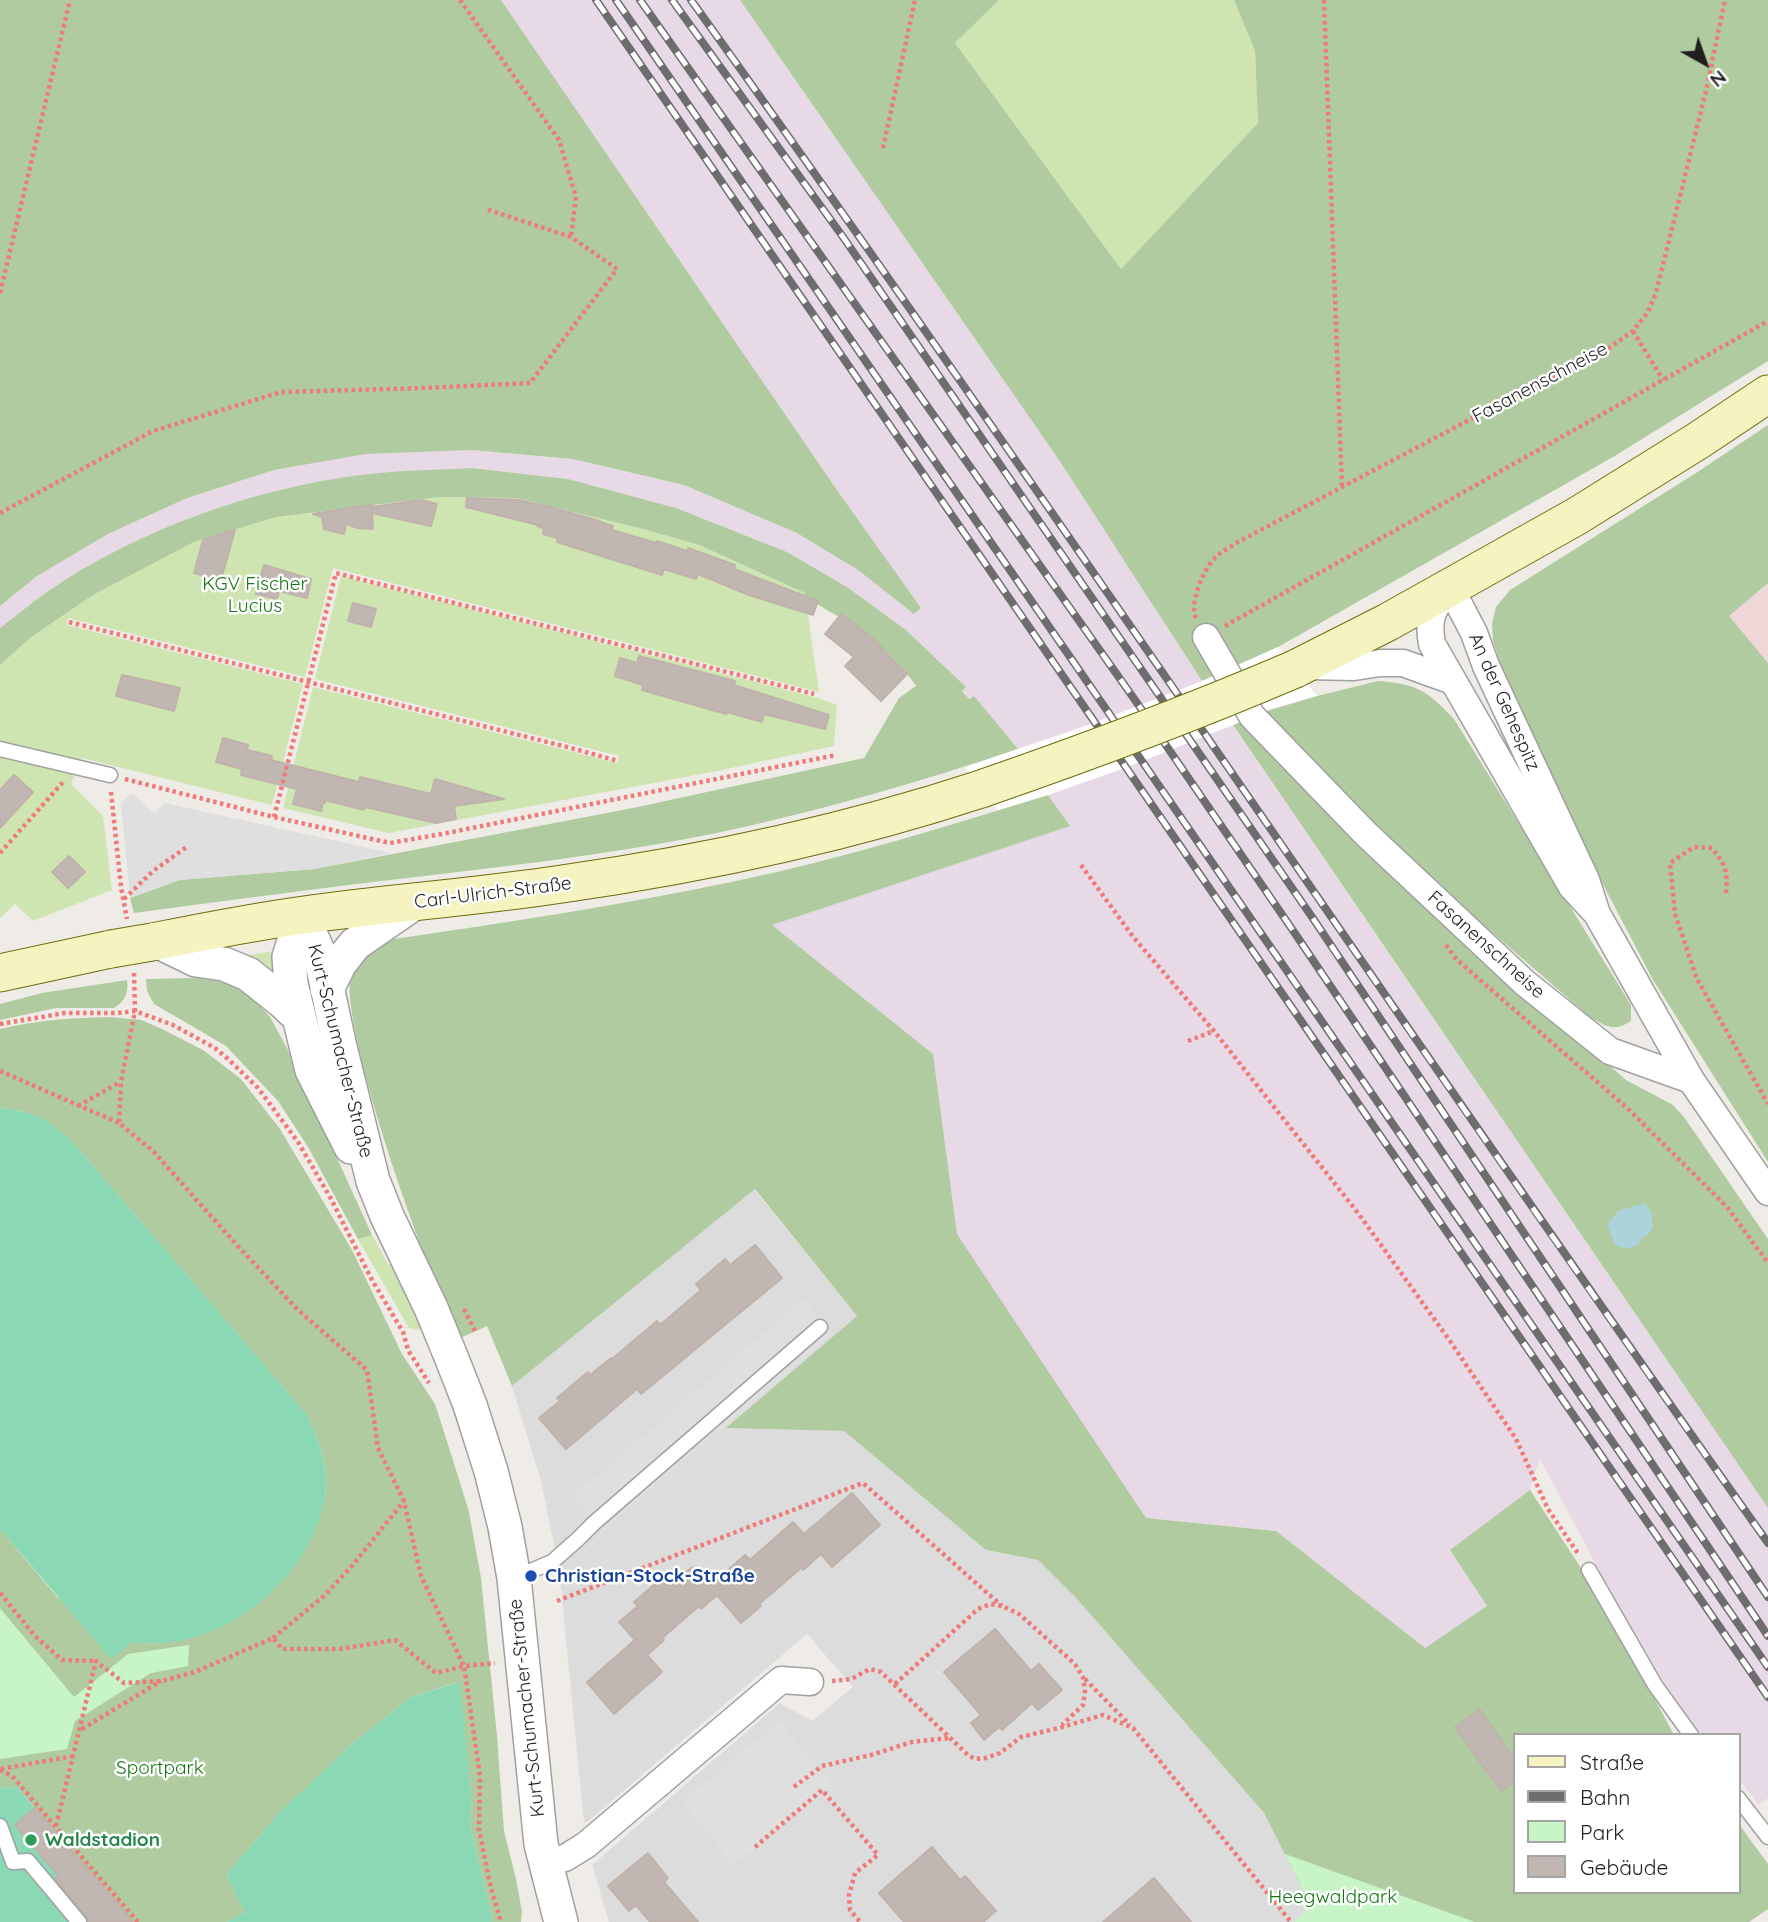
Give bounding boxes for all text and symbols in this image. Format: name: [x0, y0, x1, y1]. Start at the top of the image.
north arrow: [1670, 28, 1740, 98]
text: N: [1705, 65, 1732, 93]
street label: Fasanenschneise: [1468, 338, 1612, 428]
park label: KGV Fischer Lucius: [202, 573, 308, 617]
street label: An der Gehespitz: [1463, 629, 1545, 775]
street label: Carl-Ulrich-Straße: [413, 872, 573, 914]
street label: Fasanenschneise: [1423, 886, 1549, 1004]
street label: Kurt-Schumacher-Straße: [302, 942, 378, 1160]
place label: Christian-Stock-Straße: [545, 1565, 755, 1587]
marker: Christian-Stock-Straße: [523, 1568, 539, 1584]
street label: Kurt-Schumacher-Straße: [504, 1598, 550, 1818]
legend: [1512, 1733, 1740, 1894]
text: Straße: [1580, 1749, 1644, 1775]
park label: Sportpark: [116, 1757, 204, 1779]
text: Bahn: [1580, 1784, 1630, 1810]
text: Park: [1580, 1819, 1624, 1845]
place label: Waldstadion: [45, 1829, 160, 1851]
marker: Waldstadion: [23, 1832, 39, 1848]
text: Gebäude: [1580, 1854, 1668, 1880]
park label: Heegwaldpark: [1269, 1886, 1397, 1908]

